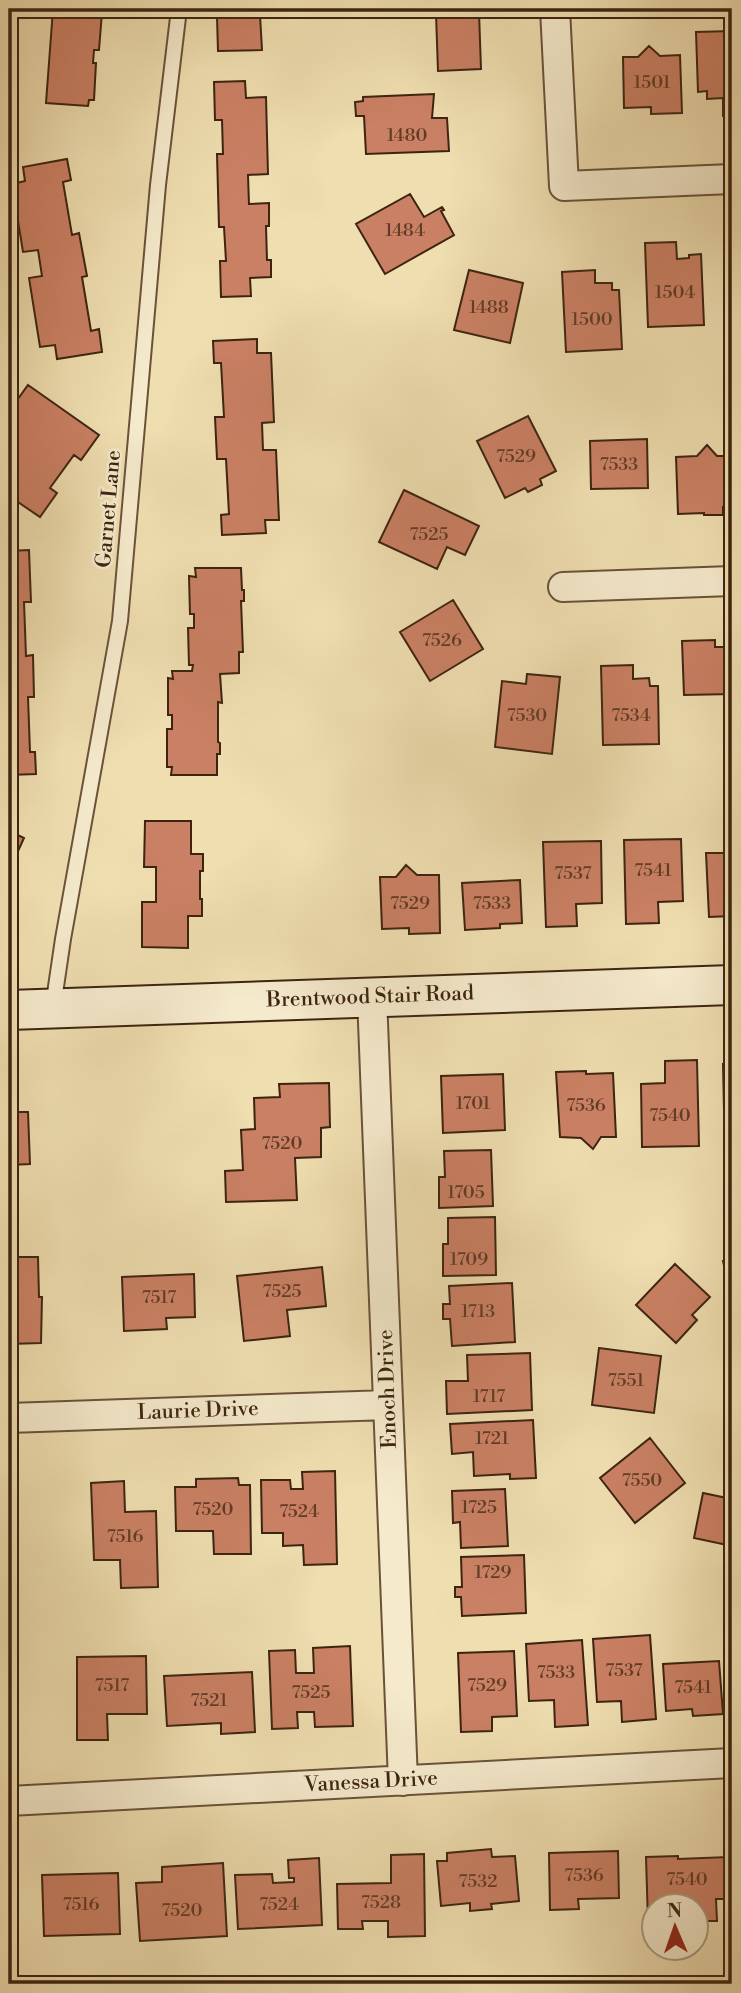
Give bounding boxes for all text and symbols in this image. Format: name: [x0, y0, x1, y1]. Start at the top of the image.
house number: 1501: [634, 71, 671, 94]
house number: 1480: [387, 124, 427, 147]
house number: 1484: [385, 219, 425, 242]
house number: 1504: [655, 281, 695, 304]
house number: 1488: [469, 296, 509, 319]
house number: 1500: [571, 308, 613, 331]
house number: 7529: [496, 445, 536, 468]
street label: Garnet Lane: [91, 449, 127, 569]
house number: 7533: [600, 453, 638, 476]
house number: 7525: [410, 523, 448, 546]
house number: 7526: [422, 629, 462, 652]
house number: 7530: [507, 704, 547, 727]
house number: 7534: [611, 704, 651, 727]
house number: 7541: [634, 859, 672, 882]
house number: 7537: [554, 862, 592, 885]
house number: 7529: [390, 892, 430, 915]
house number: 7533: [473, 892, 511, 915]
street label: Brentwood Stair Road: [265, 980, 474, 1014]
house number: 1701: [456, 1092, 491, 1115]
house number: 7536: [566, 1094, 606, 1117]
house number: 7540: [649, 1104, 691, 1127]
house number: 7520: [262, 1132, 302, 1155]
house number: 1705: [447, 1181, 485, 1204]
house number: 1709: [450, 1248, 488, 1271]
house number: 7525: [263, 1280, 301, 1303]
house number: 7517: [142, 1286, 176, 1309]
house number: 1713: [461, 1300, 495, 1323]
street label: Enoch Drive: [373, 1329, 403, 1449]
house number: 7551: [608, 1369, 644, 1392]
house number: 1717: [473, 1385, 505, 1408]
street label: Laurie Drive: [137, 1396, 259, 1426]
house number: 1721: [475, 1427, 509, 1450]
house number: 7550: [622, 1469, 662, 1492]
house number: 1725: [461, 1496, 497, 1519]
house number: 7520: [193, 1498, 233, 1521]
house number: 7524: [279, 1500, 319, 1523]
house number: 7516: [107, 1525, 143, 1548]
house number: 1729: [475, 1561, 512, 1584]
house number: 7537: [605, 1659, 643, 1682]
house number: 7533: [537, 1661, 575, 1684]
house number: 7517: [95, 1674, 129, 1697]
house number: 7529: [467, 1674, 507, 1697]
house number: 7541: [674, 1676, 712, 1699]
house number: 7525: [292, 1681, 330, 1704]
house number: 7521: [191, 1689, 228, 1712]
street label: Vanessa Drive: [303, 1766, 438, 1799]
house number: 7536: [564, 1864, 604, 1887]
house number: 7540: [666, 1868, 708, 1891]
house number: 7532: [459, 1870, 497, 1893]
house number: 7528: [361, 1891, 401, 1914]
north arrow: [640, 1892, 710, 1962]
house number: 7516: [63, 1893, 99, 1916]
house number: 7524: [259, 1893, 299, 1916]
house number: 7520: [162, 1899, 202, 1922]
text: N: [667, 1899, 682, 1923]

